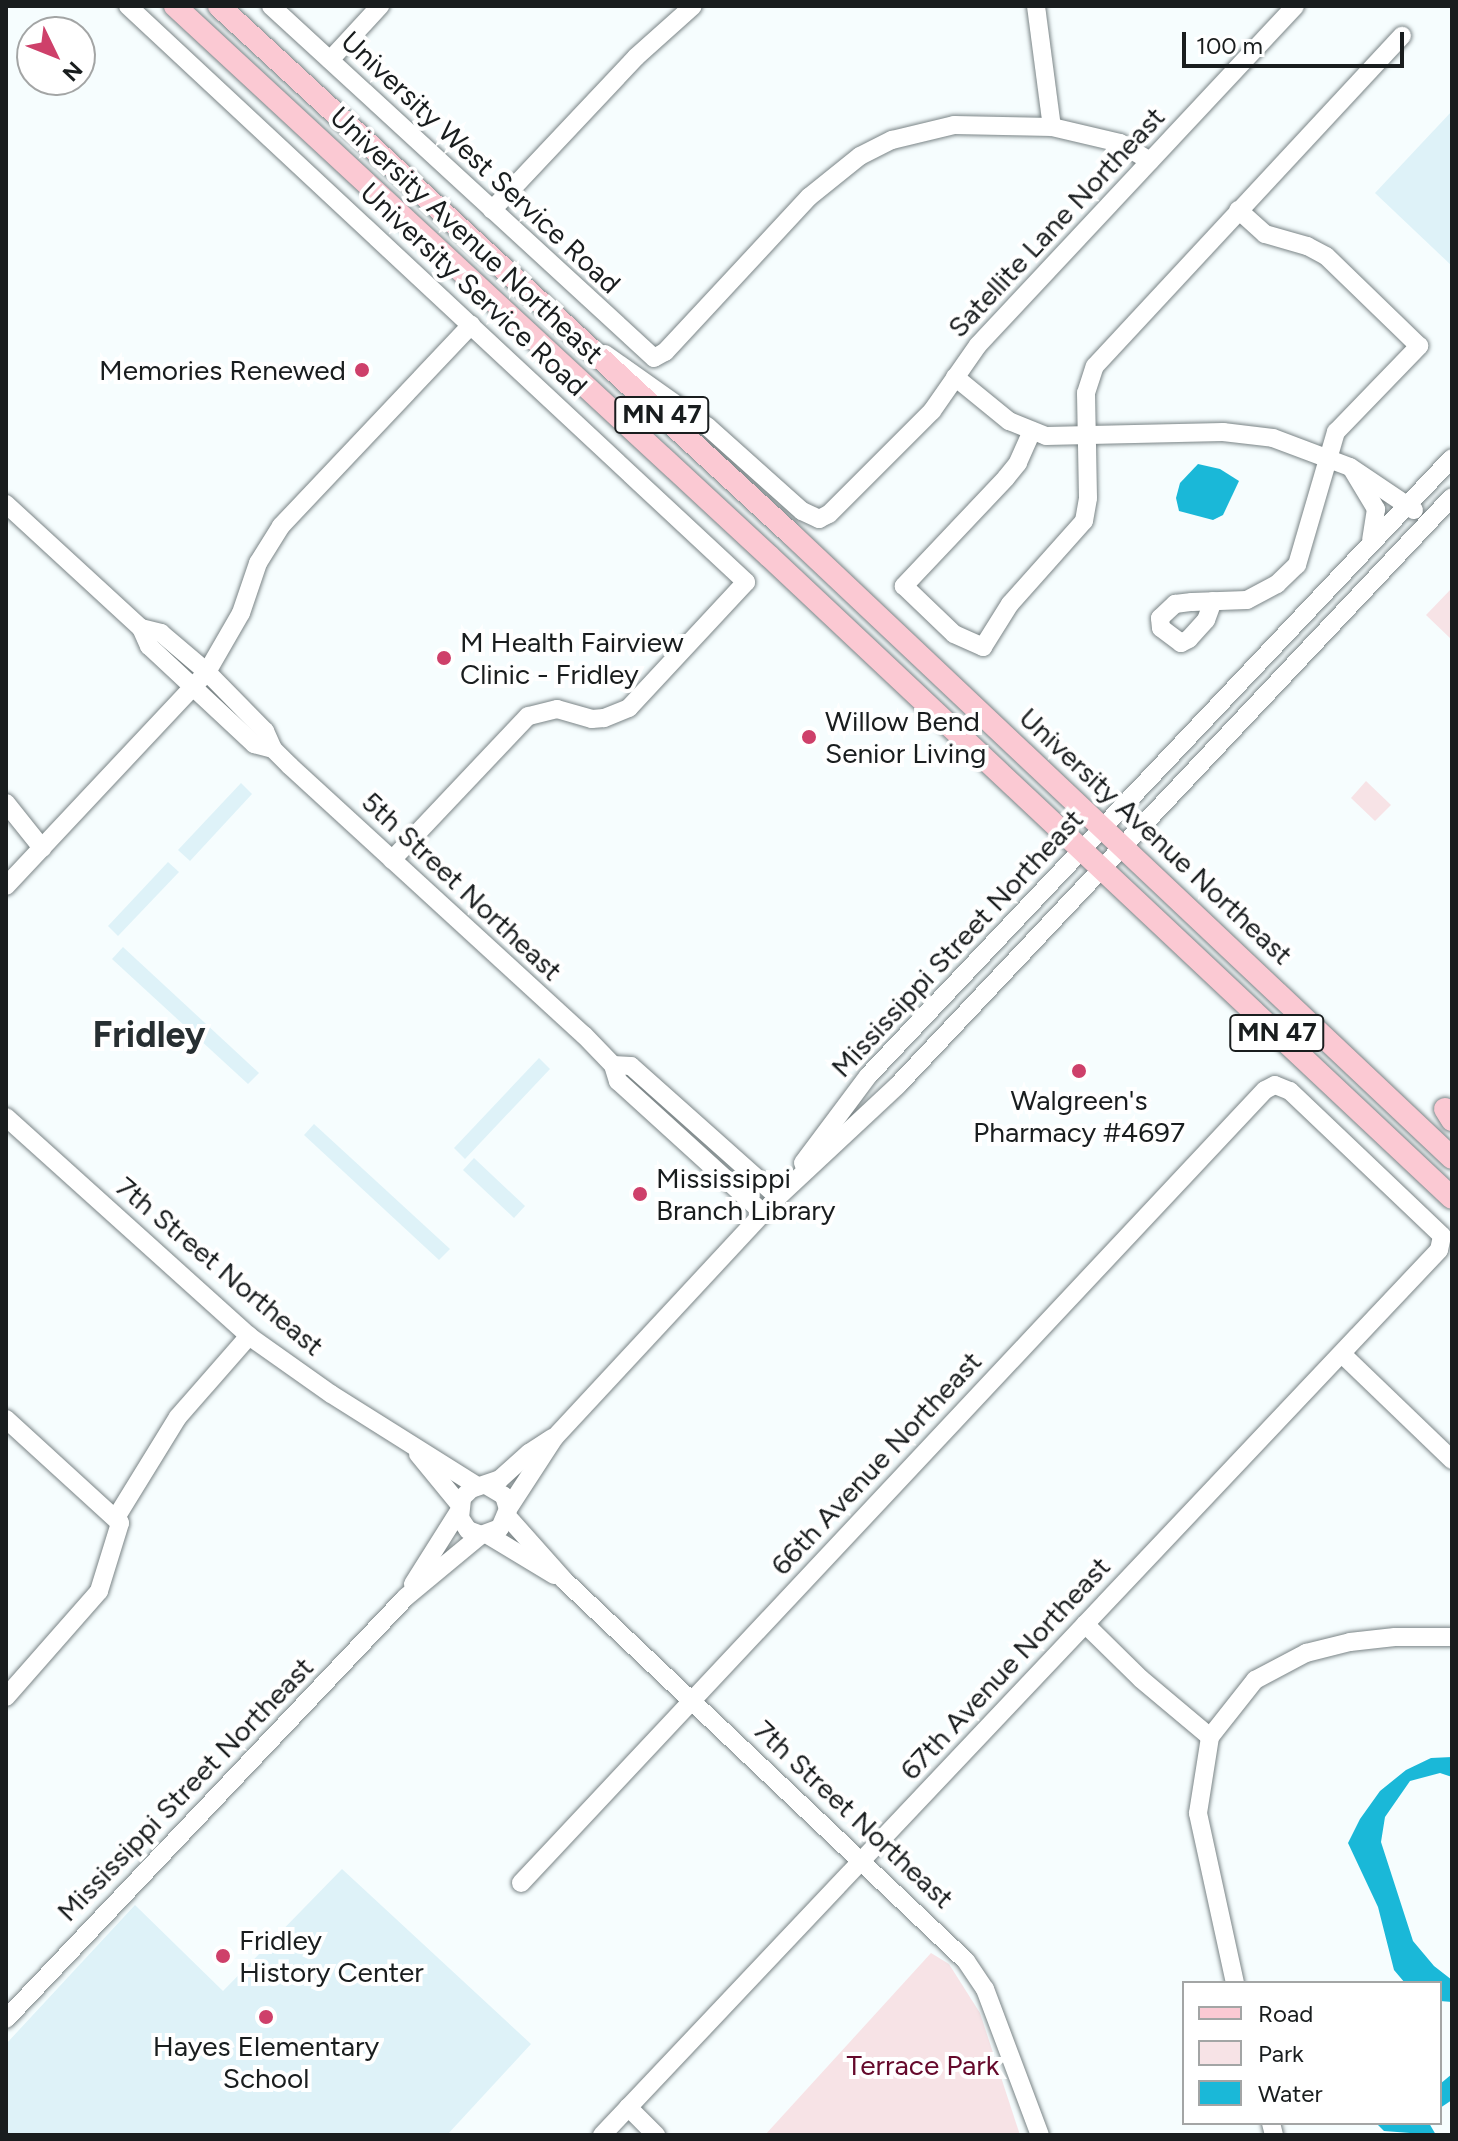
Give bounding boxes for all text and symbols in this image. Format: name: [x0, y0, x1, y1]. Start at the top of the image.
north arrow: [16, 16, 96, 96]
scale bar: [1186, 16, 1408, 66]
street label: University West Service Road: [335, 24, 627, 300]
text: 100 m: [1196, 31, 1263, 60]
text: N: [57, 56, 88, 87]
street label: University Avenue Northeast: [324, 100, 610, 370]
street label: Satellite Lane Northeast: [941, 100, 1171, 344]
street label: University Service Road: [354, 175, 594, 403]
place label: Memories Renewed: [99, 353, 346, 387]
marker: Memories Renewed: [353, 361, 371, 379]
road number: MN 47: [614, 393, 710, 437]
place label: M Health Fairview Clinic - Fridley: [460, 625, 684, 691]
marker: M Health Fairview Clinic - Fridley: [435, 649, 453, 667]
street label: University Avenue Northeast: [1013, 701, 1299, 971]
place label: Willow Bend Senior Living: [825, 704, 986, 770]
marker: Willow Bend Senior Living: [800, 728, 818, 746]
street label: 5th Street Northeast: [355, 785, 569, 987]
street label: Mississippi Street Northeast: [824, 802, 1090, 1084]
road number: MN 47: [1229, 1011, 1325, 1055]
district label: Fridley: [93, 1013, 205, 1057]
marker: Walgreen's Pharmacy #4697: [1070, 1062, 1088, 1080]
place label: Walgreen's Pharmacy #4697: [973, 1083, 1185, 1149]
place label: Mississippi Branch Library: [656, 1161, 836, 1227]
street label: 7th Street Northeast: [110, 1169, 330, 1363]
marker: Mississippi Branch Library: [631, 1185, 649, 1203]
street label: 66th Avenue Northeast: [764, 1344, 988, 1582]
street label: 67th Avenue Northeast: [893, 1550, 1117, 1786]
street label: Mississippi Street Northeast: [50, 1650, 320, 1928]
street label: 7th Street Northeast: [747, 1713, 961, 1915]
place label: Fridley History Center: [239, 1923, 424, 1989]
marker: Fridley History Center: [214, 1947, 232, 1965]
legend: [1182, 1981, 1442, 2125]
text: Road: [1258, 1999, 1313, 2028]
marker: Hayes Elementary School: [257, 2008, 275, 2026]
place label: Hayes Elementary School: [153, 2029, 379, 2095]
text: Park: [1258, 2039, 1304, 2068]
park label: Terrace Park: [847, 2048, 999, 2082]
text: Water: [1258, 2079, 1323, 2108]

